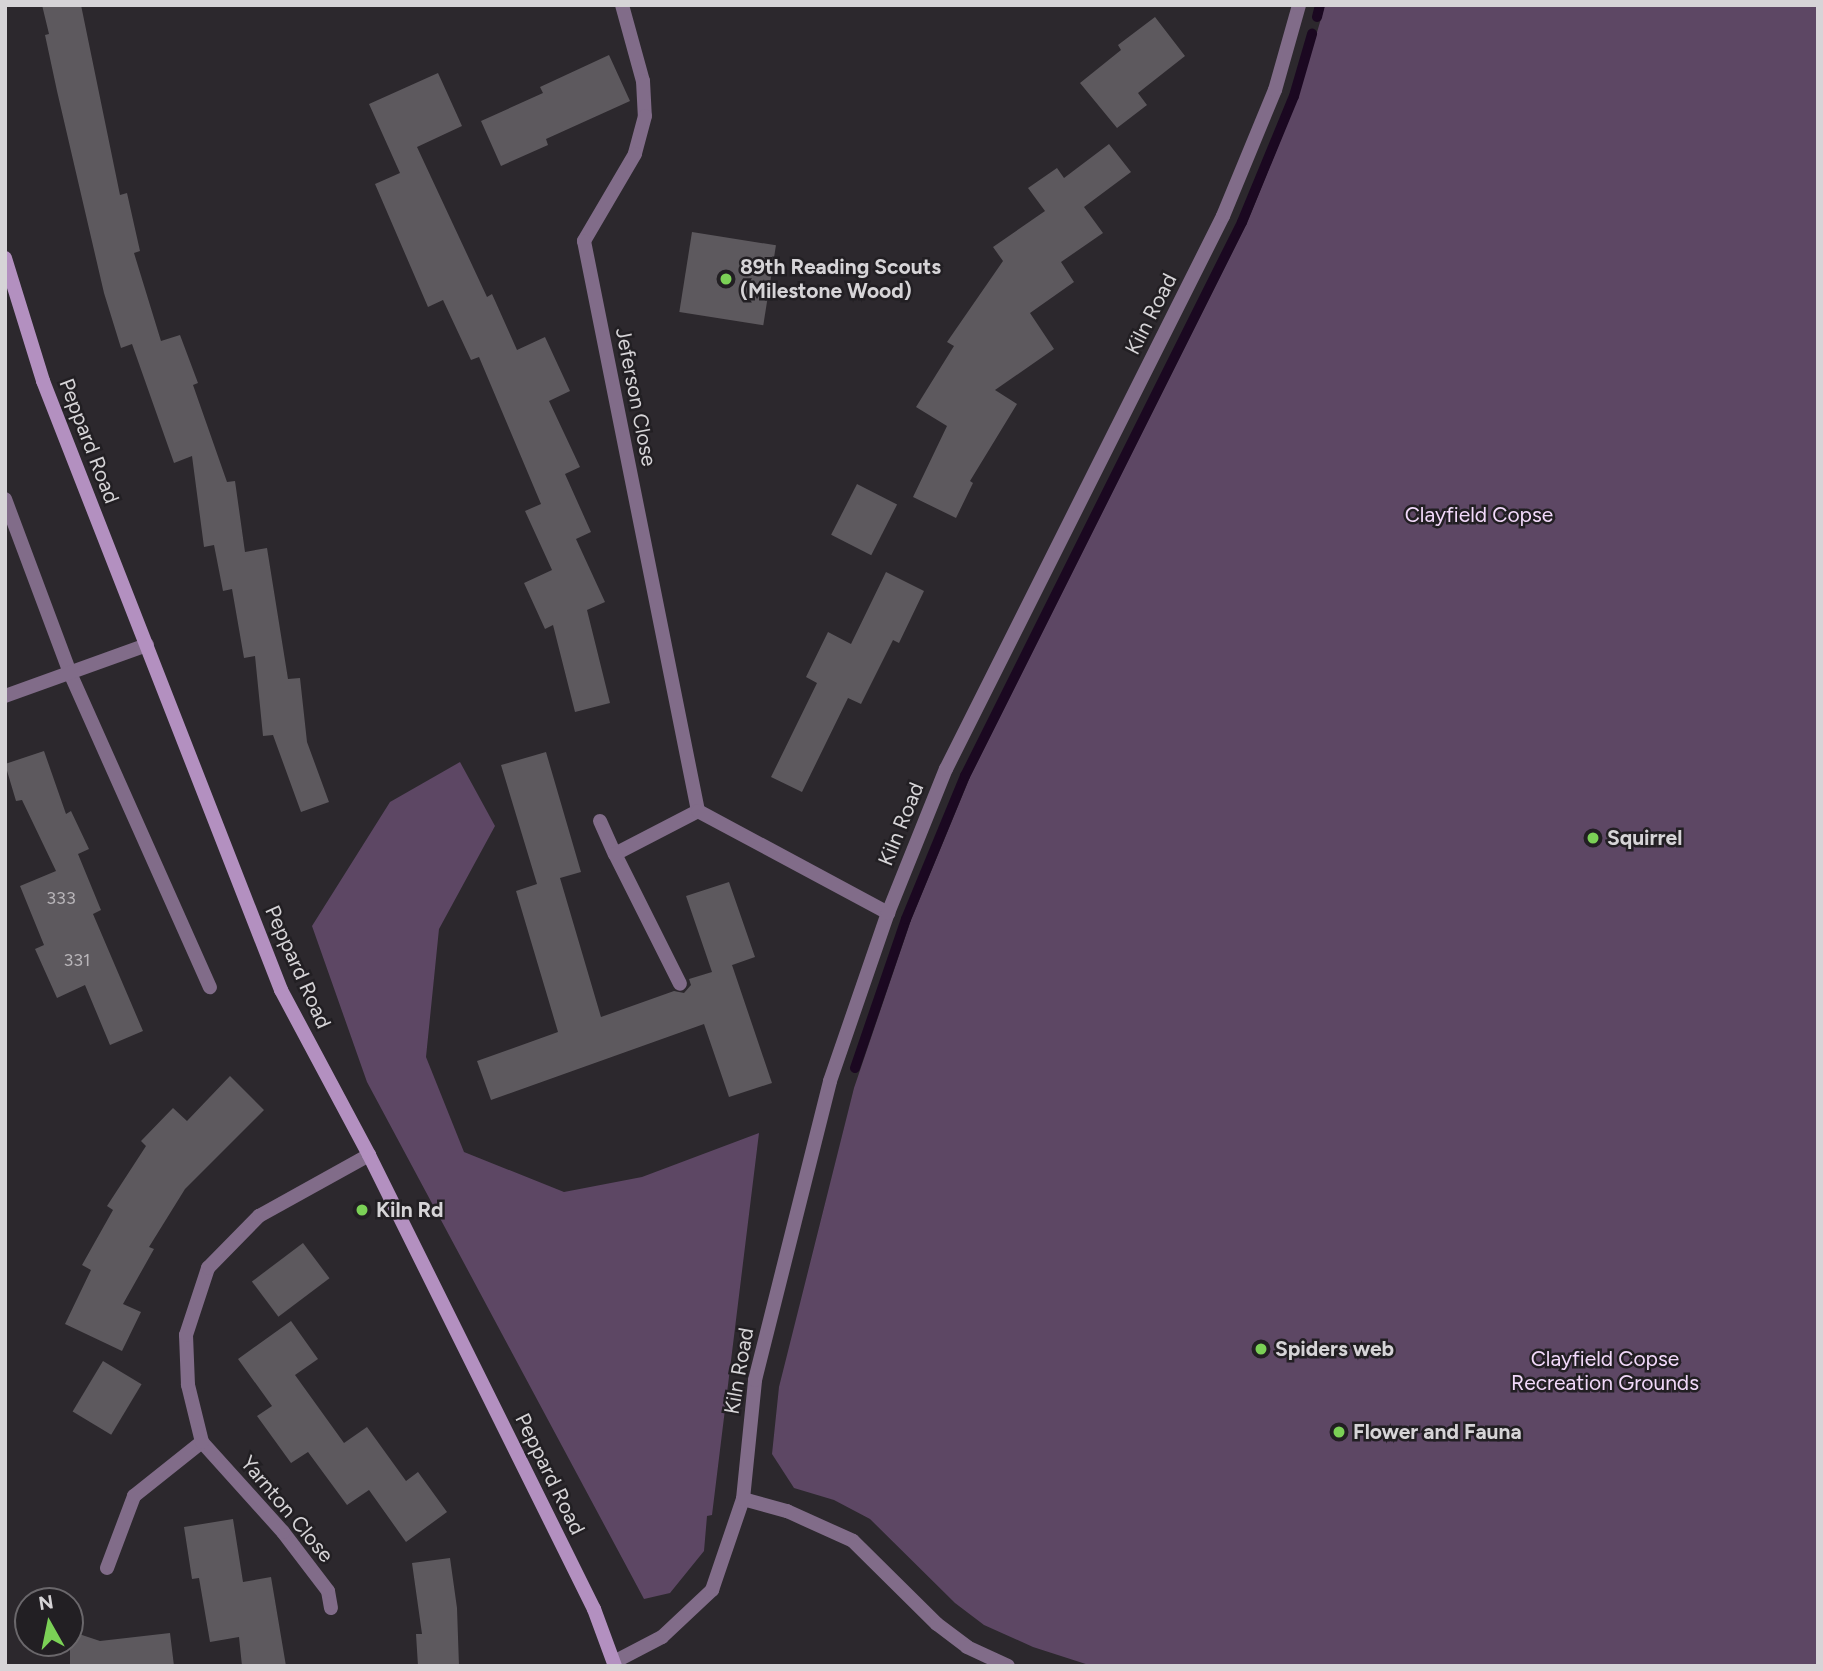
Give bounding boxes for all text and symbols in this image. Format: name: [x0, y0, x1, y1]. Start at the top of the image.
place label: 89th Reading Scouts (Milestone Wood): [740, 254, 941, 304]
street label: Kiln Road: [1120, 269, 1182, 359]
marker: 89th Reading Scouts (Milestone Wood): [718, 271, 734, 287]
street label: Jeferson Close: [610, 326, 662, 468]
street label: Peppard Road: [54, 375, 124, 507]
park label: Clayfield Copse: [1405, 502, 1553, 528]
street label: Kiln Road: [873, 779, 929, 869]
place label: Squirrel: [1607, 825, 1682, 851]
marker: Squirrel: [1585, 830, 1601, 846]
house number: 333: [46, 887, 76, 909]
street label: Peppard Road: [260, 902, 336, 1032]
house number: 331: [63, 949, 91, 971]
place label: Kiln Rd: [376, 1197, 444, 1223]
marker: Kiln Rd: [354, 1202, 370, 1218]
street label: Kiln Road: [719, 1326, 759, 1416]
place label: Spiders web: [1275, 1336, 1394, 1362]
marker: Spiders web: [1253, 1341, 1269, 1357]
park label: Clayfield Copse Recreation Grounds: [1511, 1346, 1699, 1396]
street label: Peppard Road: [510, 1409, 590, 1539]
place label: Flower and Fauna: [1353, 1419, 1522, 1445]
marker: Flower and Fauna: [1331, 1424, 1347, 1440]
street label: Yarnton Close: [235, 1451, 339, 1567]
north arrow: [14, 1587, 84, 1657]
text: N: [37, 1590, 55, 1615]

